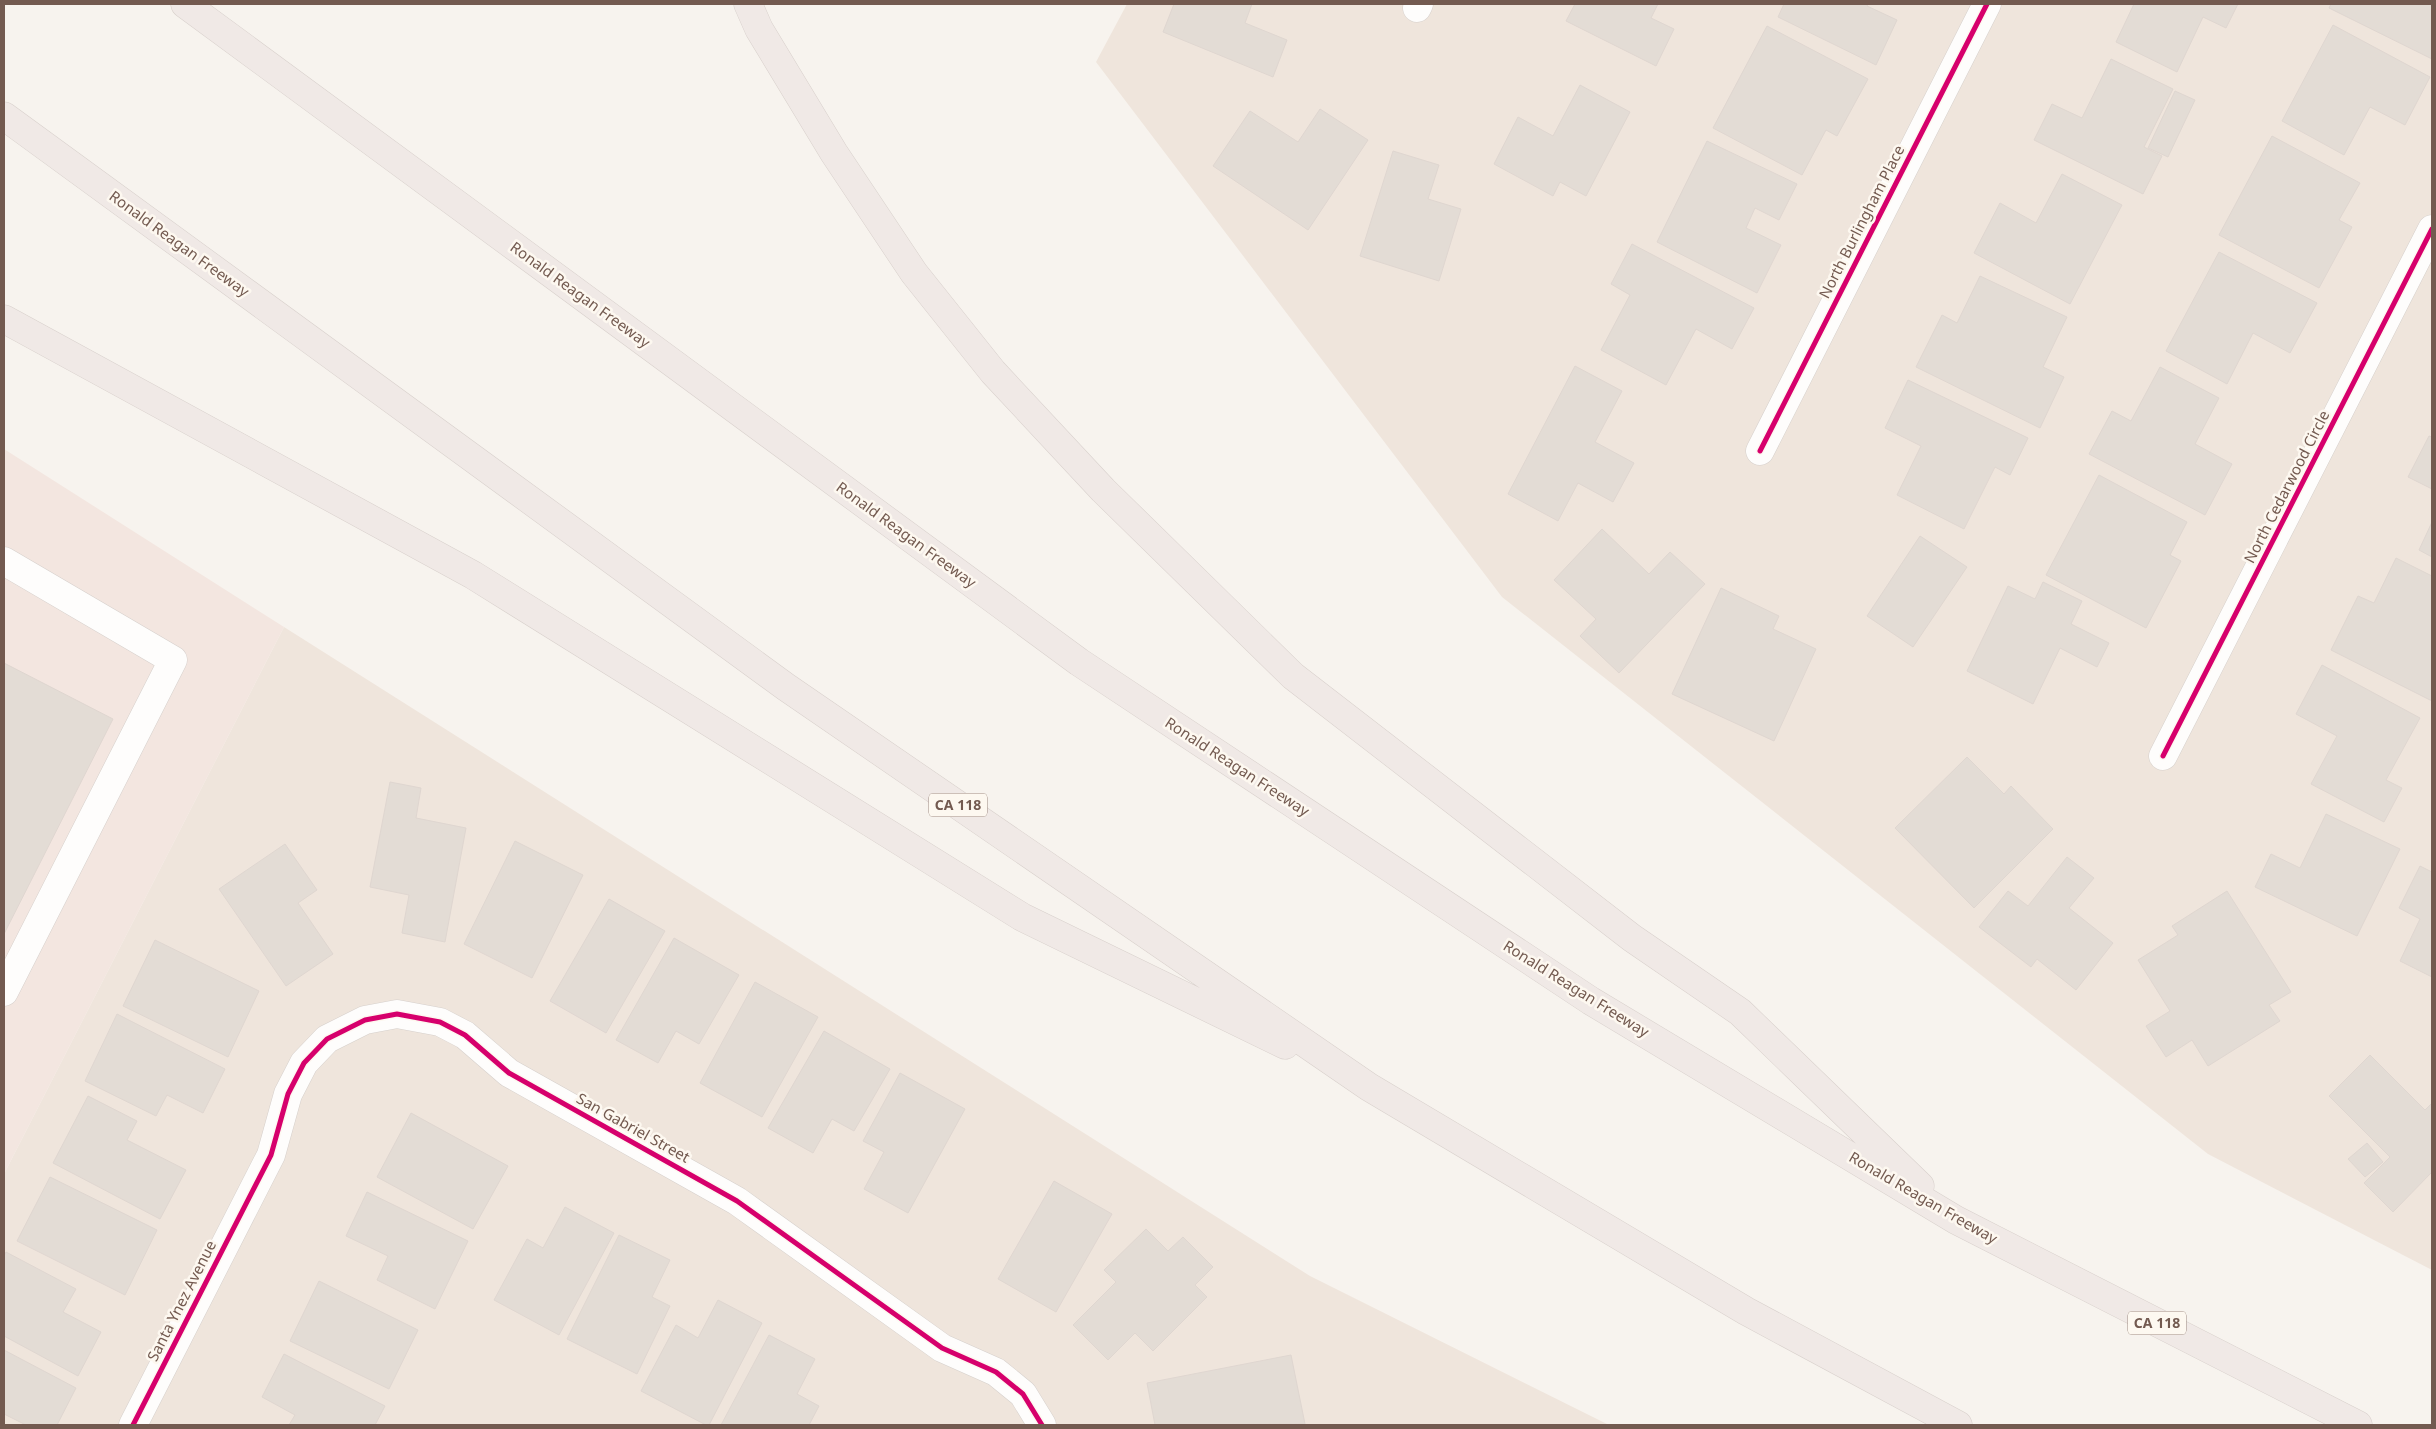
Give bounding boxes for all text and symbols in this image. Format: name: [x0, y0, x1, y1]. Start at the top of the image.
street label: North Burlingham Place: [1814, 142, 1908, 302]
street label: Ronald Reagan Freeway: [106, 186, 254, 301]
street label: Ronald Reagan Freeway: [507, 237, 655, 352]
street label: North Cedarwood Circle: [2239, 407, 2333, 566]
street label: Ronald Reagan Freeway: [833, 477, 981, 592]
street label: Ronald Reagan Freeway: [1162, 712, 1314, 821]
road number: CA 118: [929, 794, 987, 816]
street label: Ronald Reagan Freeway: [1500, 935, 1653, 1041]
street label: San Gabriel Street: [573, 1088, 694, 1167]
street label: Ronald Reagan Freeway: [1846, 1146, 2002, 1248]
street label: Santa Ynez Avenue: [142, 1237, 220, 1364]
road number: CA 118: [2128, 1312, 2186, 1335]

